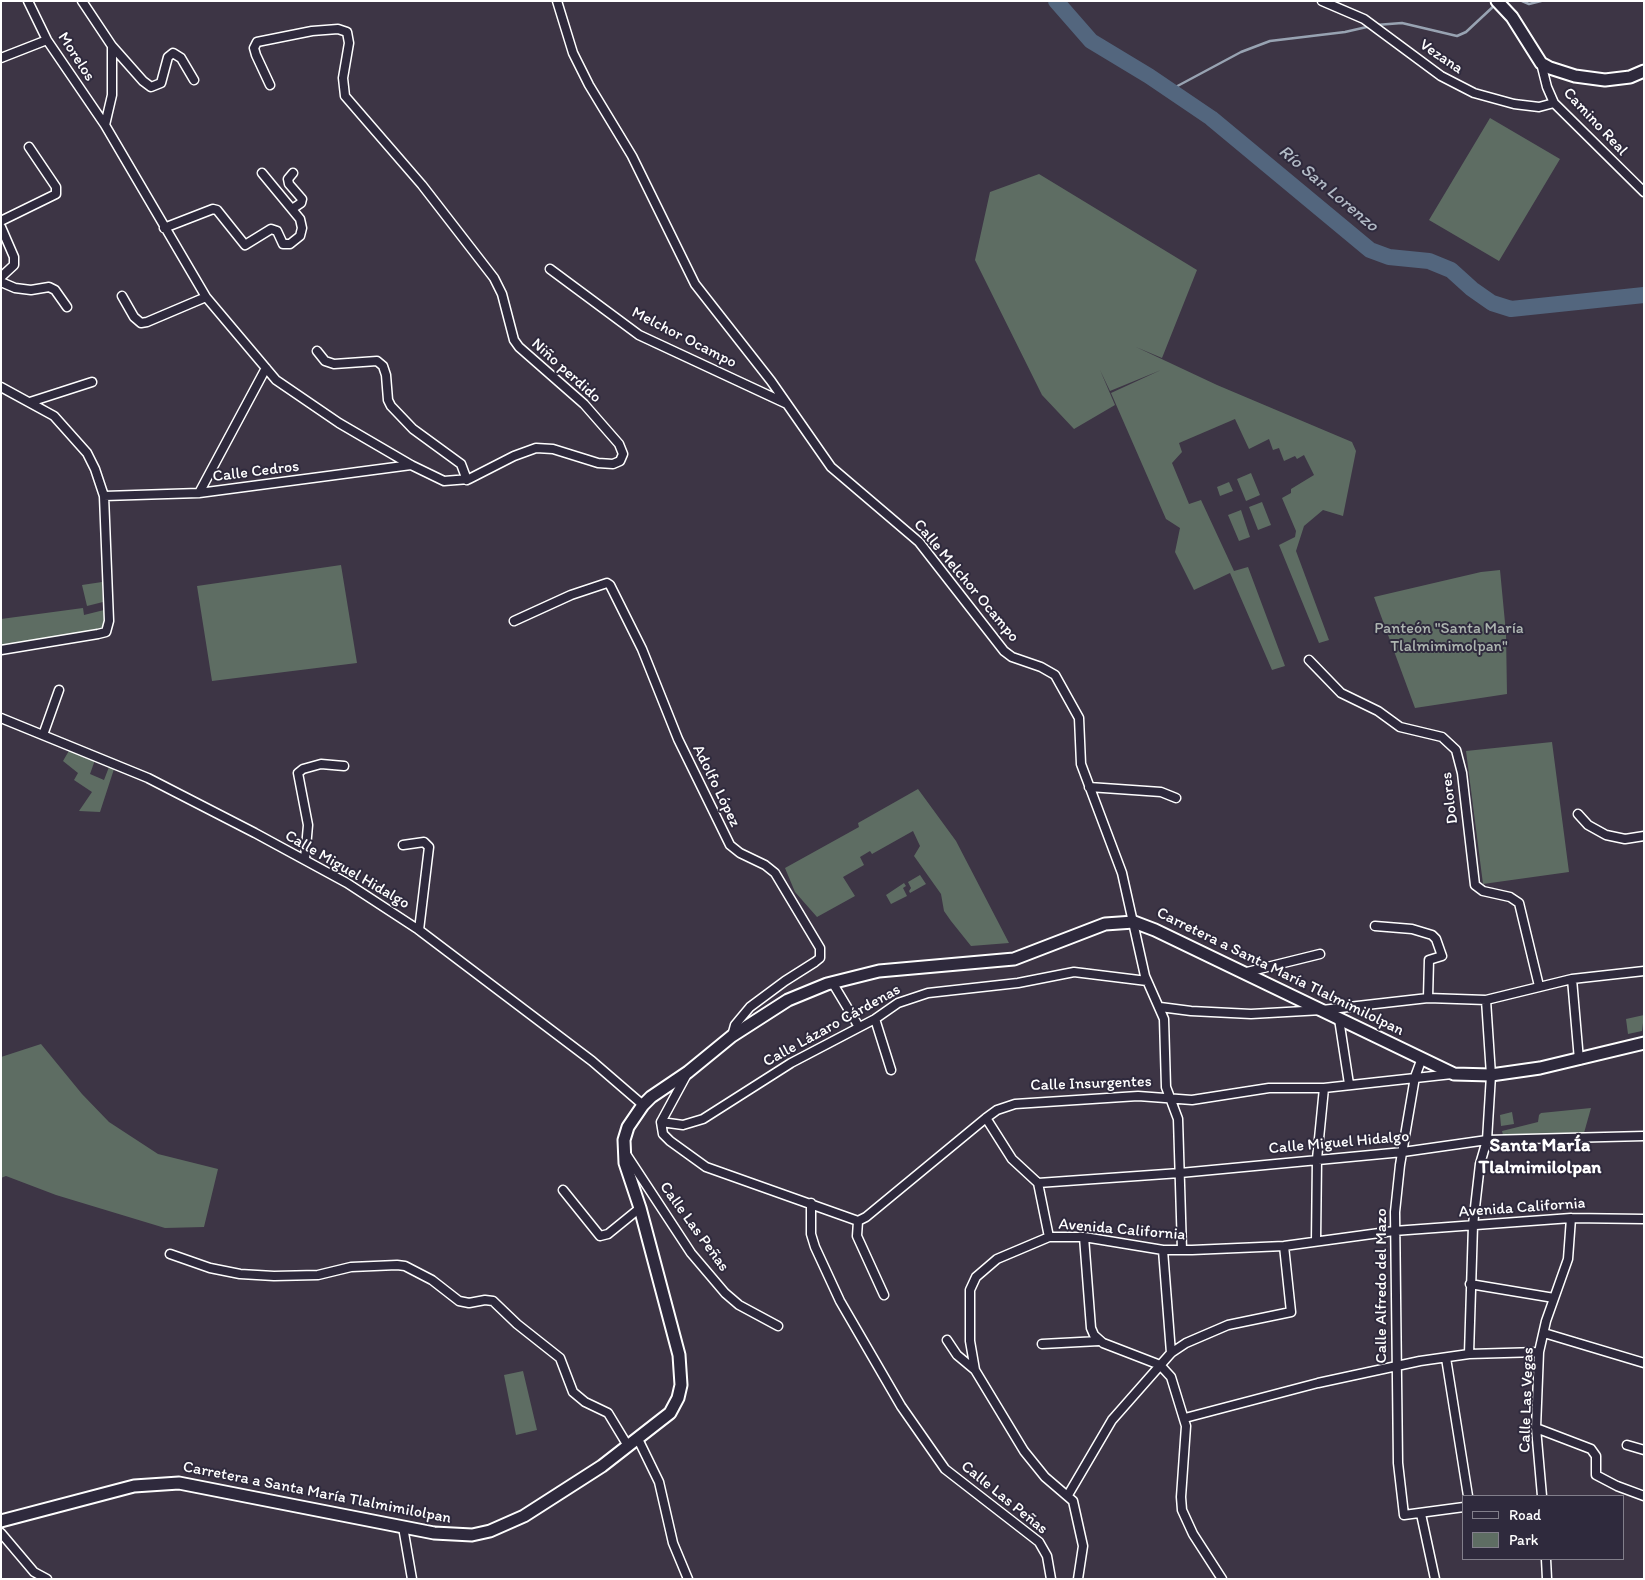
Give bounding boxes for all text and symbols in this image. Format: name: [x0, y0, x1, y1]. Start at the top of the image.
street label: Morelos: [53, 29, 99, 85]
street label: Vezana: [1416, 35, 1466, 79]
street label: Camino Real: [1559, 84, 1631, 160]
water label: Río San Lorenzo: [1274, 141, 1382, 237]
street label: Melchor Ocampo: [628, 303, 740, 373]
street label: Niño perdido: [527, 335, 605, 407]
street label: Calle Cedros: [212, 457, 300, 487]
street label: Calle Melchor Ocampo: [909, 516, 1023, 646]
park label: Panteón "Santa María Tlalmimimolpan": [1374, 619, 1524, 657]
street label: Adolfo López: [688, 742, 744, 830]
street label: Dolores: [1437, 771, 1463, 825]
street label: Calle Miguel Hidalgo: [281, 826, 413, 914]
street label: Carretera a Santa María Tlalmimilolpan: [1153, 904, 1407, 1040]
street label: Calle Lázaro Cárdenas: [760, 980, 904, 1072]
street label: Calle Insurgentes: [1030, 1072, 1152, 1096]
street label: Calle Miguel Hidalgo: [1268, 1127, 1410, 1159]
district label: Santa MarÍa Tlalmimilolpan: [1479, 1135, 1601, 1179]
street label: Calle Las Peñas: [655, 1178, 733, 1276]
street label: Avenida California: [1458, 1194, 1586, 1222]
street label: Calle Alfredo del Mazo: [1372, 1208, 1392, 1364]
street label: Avenida California: [1058, 1215, 1186, 1245]
street label: Calle Las Vegas: [1516, 1347, 1538, 1453]
street label: Calle Las Peñas: [957, 1457, 1051, 1539]
street label: Carretera a Santa María Tlalmimilolpan: [181, 1458, 453, 1528]
legend: [1462, 1495, 1625, 1560]
text: Road: [1509, 1506, 1541, 1524]
text: Park: [1509, 1531, 1539, 1549]

